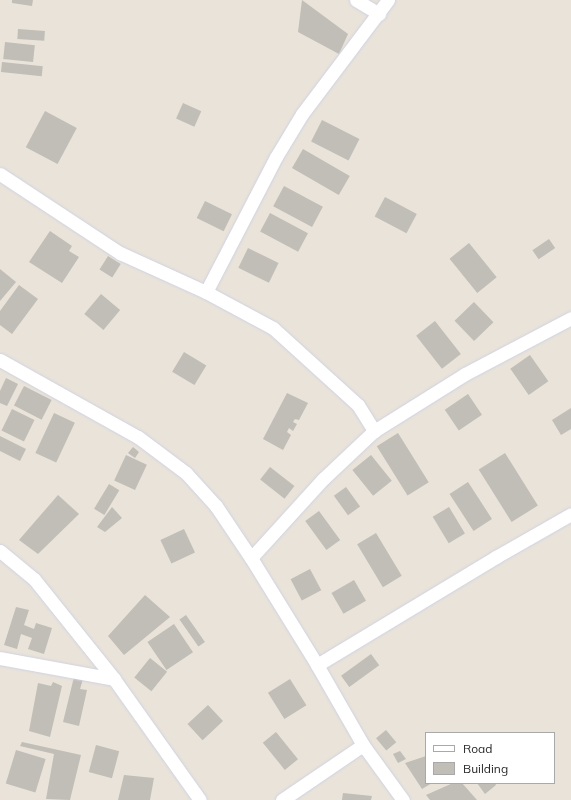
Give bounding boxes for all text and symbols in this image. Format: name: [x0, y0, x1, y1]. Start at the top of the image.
legend: [425, 732, 555, 784]
text: Road: [463, 741, 492, 756]
text: Building: [463, 761, 508, 776]

